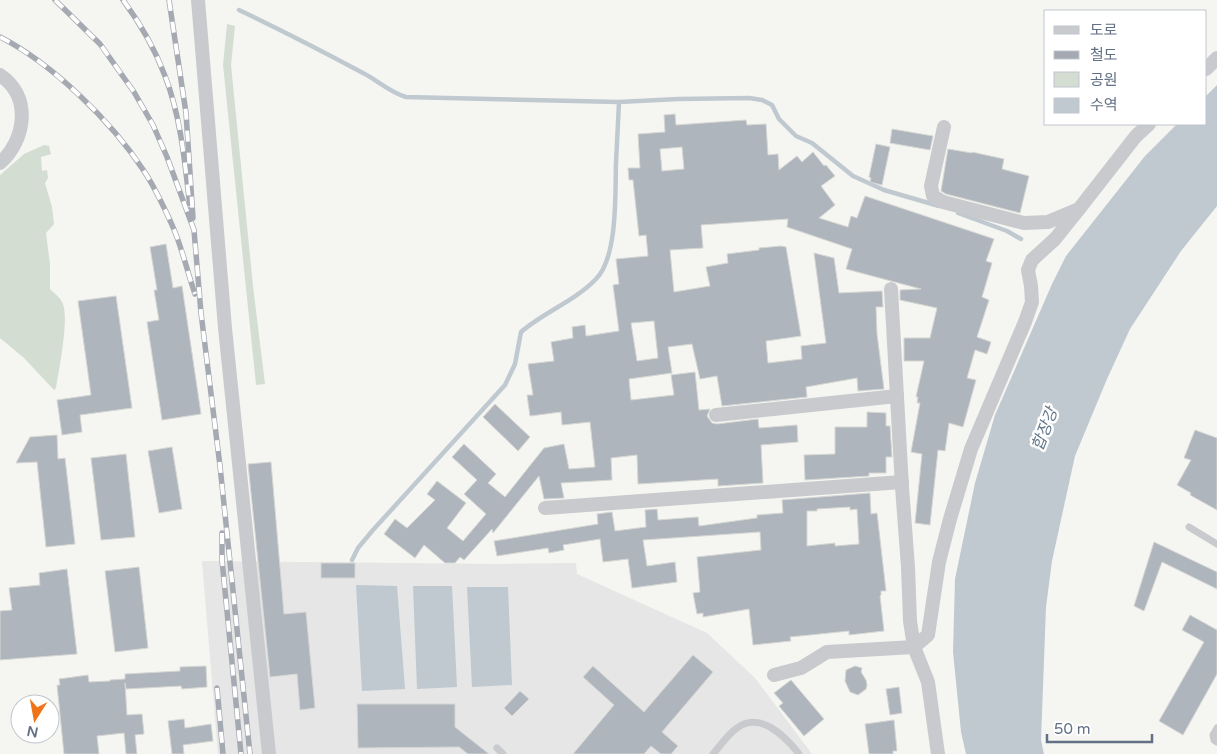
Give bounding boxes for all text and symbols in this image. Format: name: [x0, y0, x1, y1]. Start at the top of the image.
legend: [1044, 10, 1207, 125]
text: 도로: [1090, 21, 1118, 39]
text: 철도: [1090, 46, 1118, 64]
text: 공원: [1090, 71, 1118, 89]
text: 수역: [1090, 96, 1118, 114]
water label: 합장강: [1028, 403, 1063, 454]
north arrow: [10, 694, 60, 744]
scale bar: [1047, 712, 1152, 744]
text: 50 m: [1054, 720, 1091, 738]
text: N: [25, 722, 40, 741]

